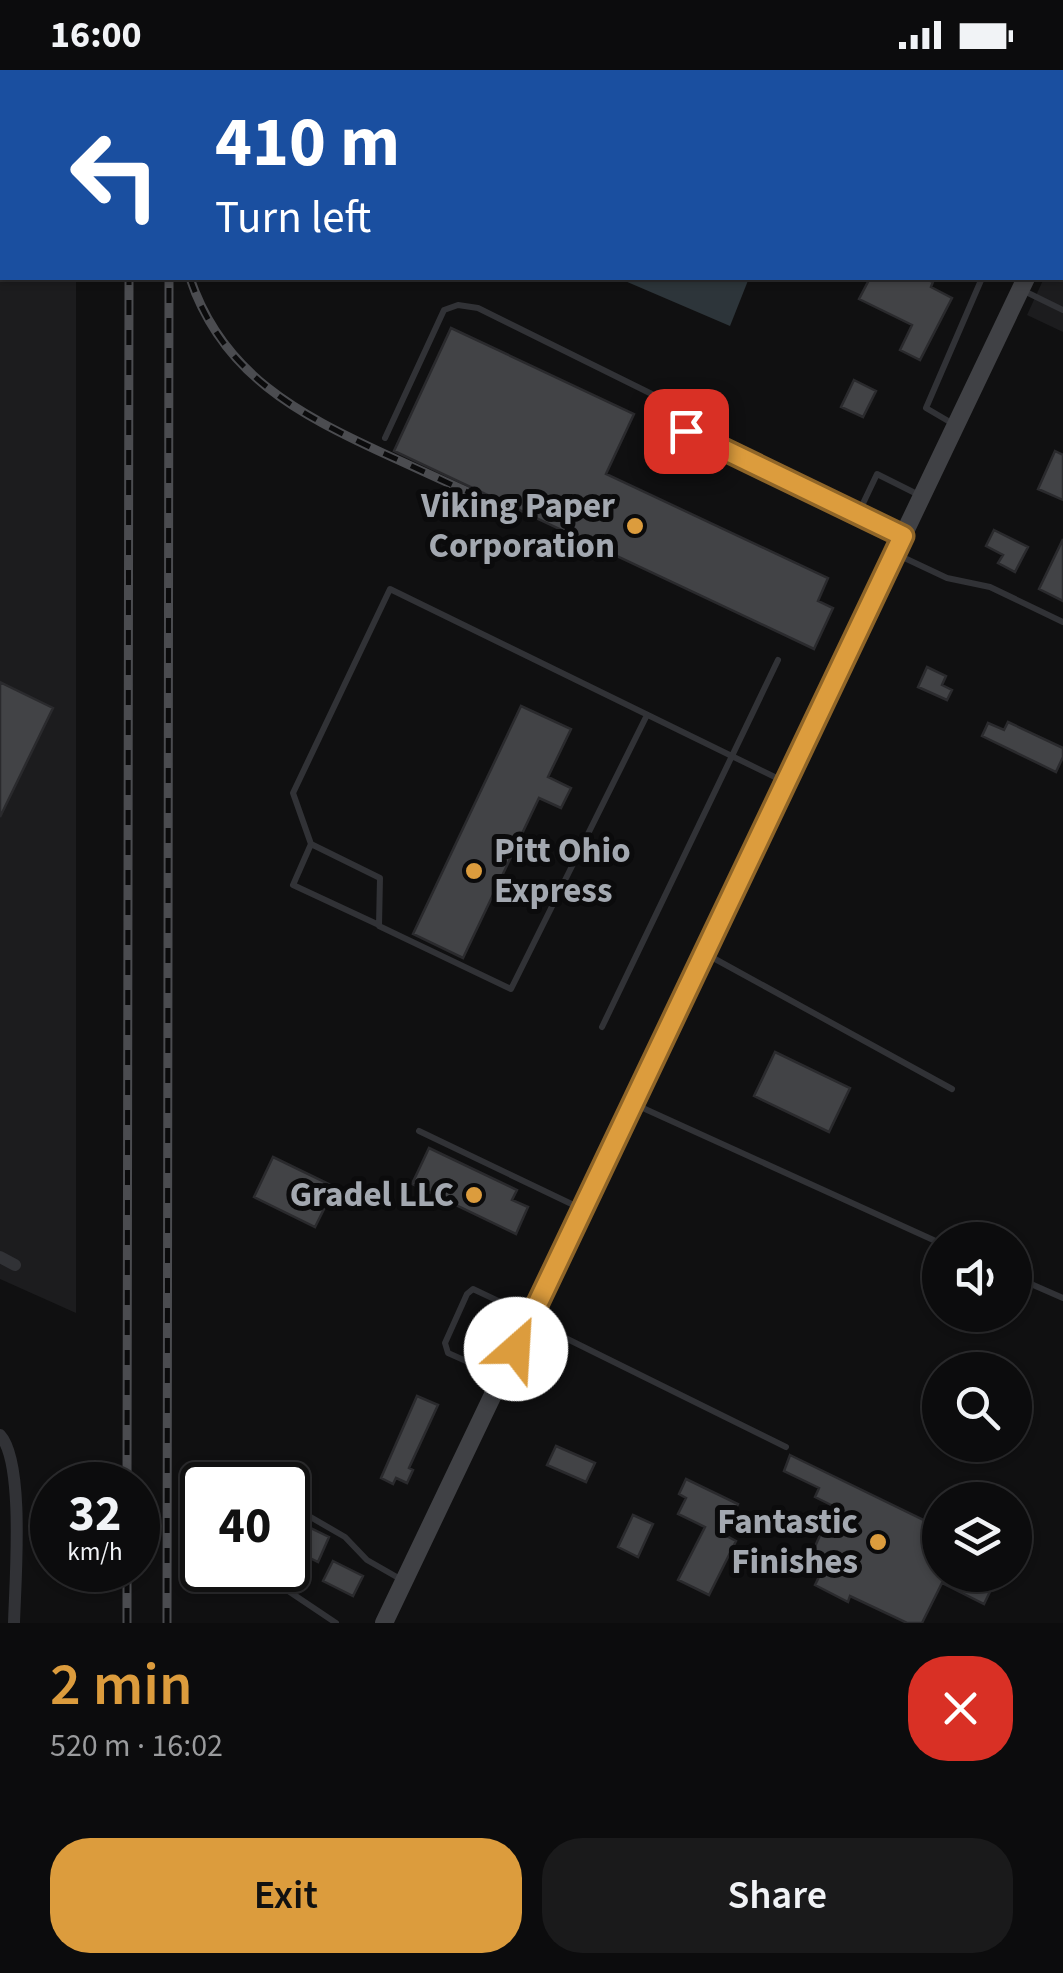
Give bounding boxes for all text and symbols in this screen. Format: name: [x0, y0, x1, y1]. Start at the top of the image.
text: 16:00: [50, 8, 142, 62]
text: 410 m: [215, 93, 400, 193]
icon: left: [50, 110, 180, 240]
text: Turn left: [215, 186, 371, 250]
pin: [644, 389, 729, 474]
icon: arrive: [659, 404, 714, 459]
place label: Viking Paper Corporation: [420, 481, 615, 571]
marker: Viking Paper Corporation: [624, 515, 646, 537]
place label: Pitt Ohio Express: [494, 826, 631, 916]
marker: Pitt Ohio Express: [463, 860, 485, 882]
place label: Gradel LLC: [290, 1170, 454, 1220]
marker: Gradel LLC: [463, 1184, 485, 1206]
map controls: [922, 1222, 1032, 1592]
button: sound: [922, 1222, 1032, 1332]
position arrow: [464, 1297, 568, 1401]
button: search: [922, 1352, 1032, 1462]
speed limit sign: 40: [180, 1462, 310, 1592]
text: 32: [69, 1479, 121, 1550]
button: layers: [922, 1482, 1032, 1592]
place label: Fantastic Finishes: [717, 1497, 858, 1587]
marker: Fantastic Finishes: [867, 1531, 889, 1553]
text: km/h: [67, 1534, 123, 1570]
text: 2 min: [50, 1643, 193, 1728]
button: close: [908, 1656, 1013, 1761]
text: 520 m · 16:02: [50, 1723, 223, 1769]
button: Exit: [50, 1838, 522, 1953]
button: Share: [542, 1838, 1013, 1953]

